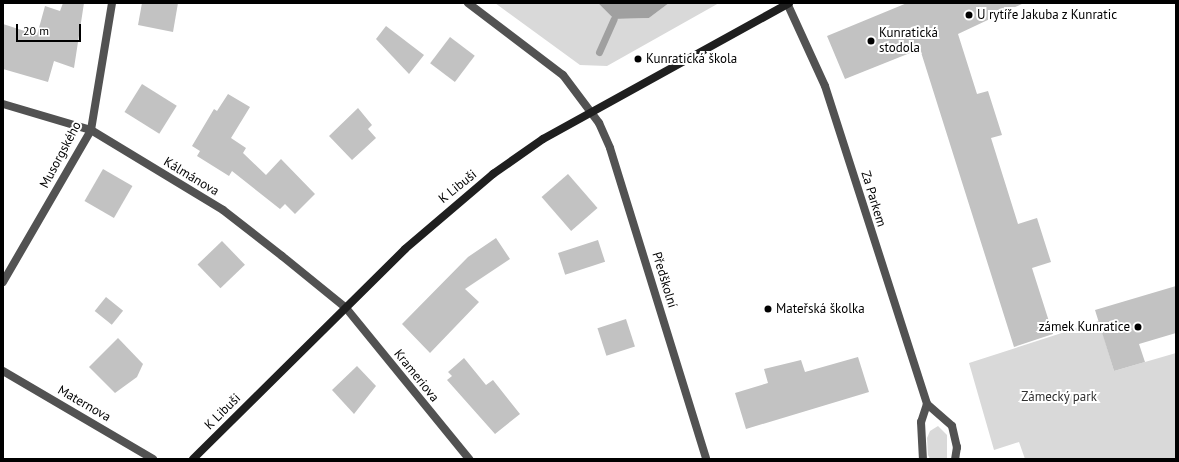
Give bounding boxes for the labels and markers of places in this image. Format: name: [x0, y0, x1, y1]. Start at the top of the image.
place label: U rytíře Jakuba z Kunratic: [977, 7, 1118, 23]
marker: U rytíře Jakuba z Kunratic: [964, 10, 974, 20]
place label: Kunratická stodola: [879, 26, 938, 57]
marker: Kunratická stodola: [866, 36, 876, 46]
place label: Kunratická škola: [646, 51, 737, 67]
marker: Kunratická škola: [633, 54, 643, 64]
place label: Mateřská školka: [776, 301, 865, 317]
marker: Mateřská školka: [763, 304, 773, 314]
place label: zámek Kunratice: [1038, 319, 1130, 335]
marker: zámek Kunratice: [1133, 322, 1143, 332]

